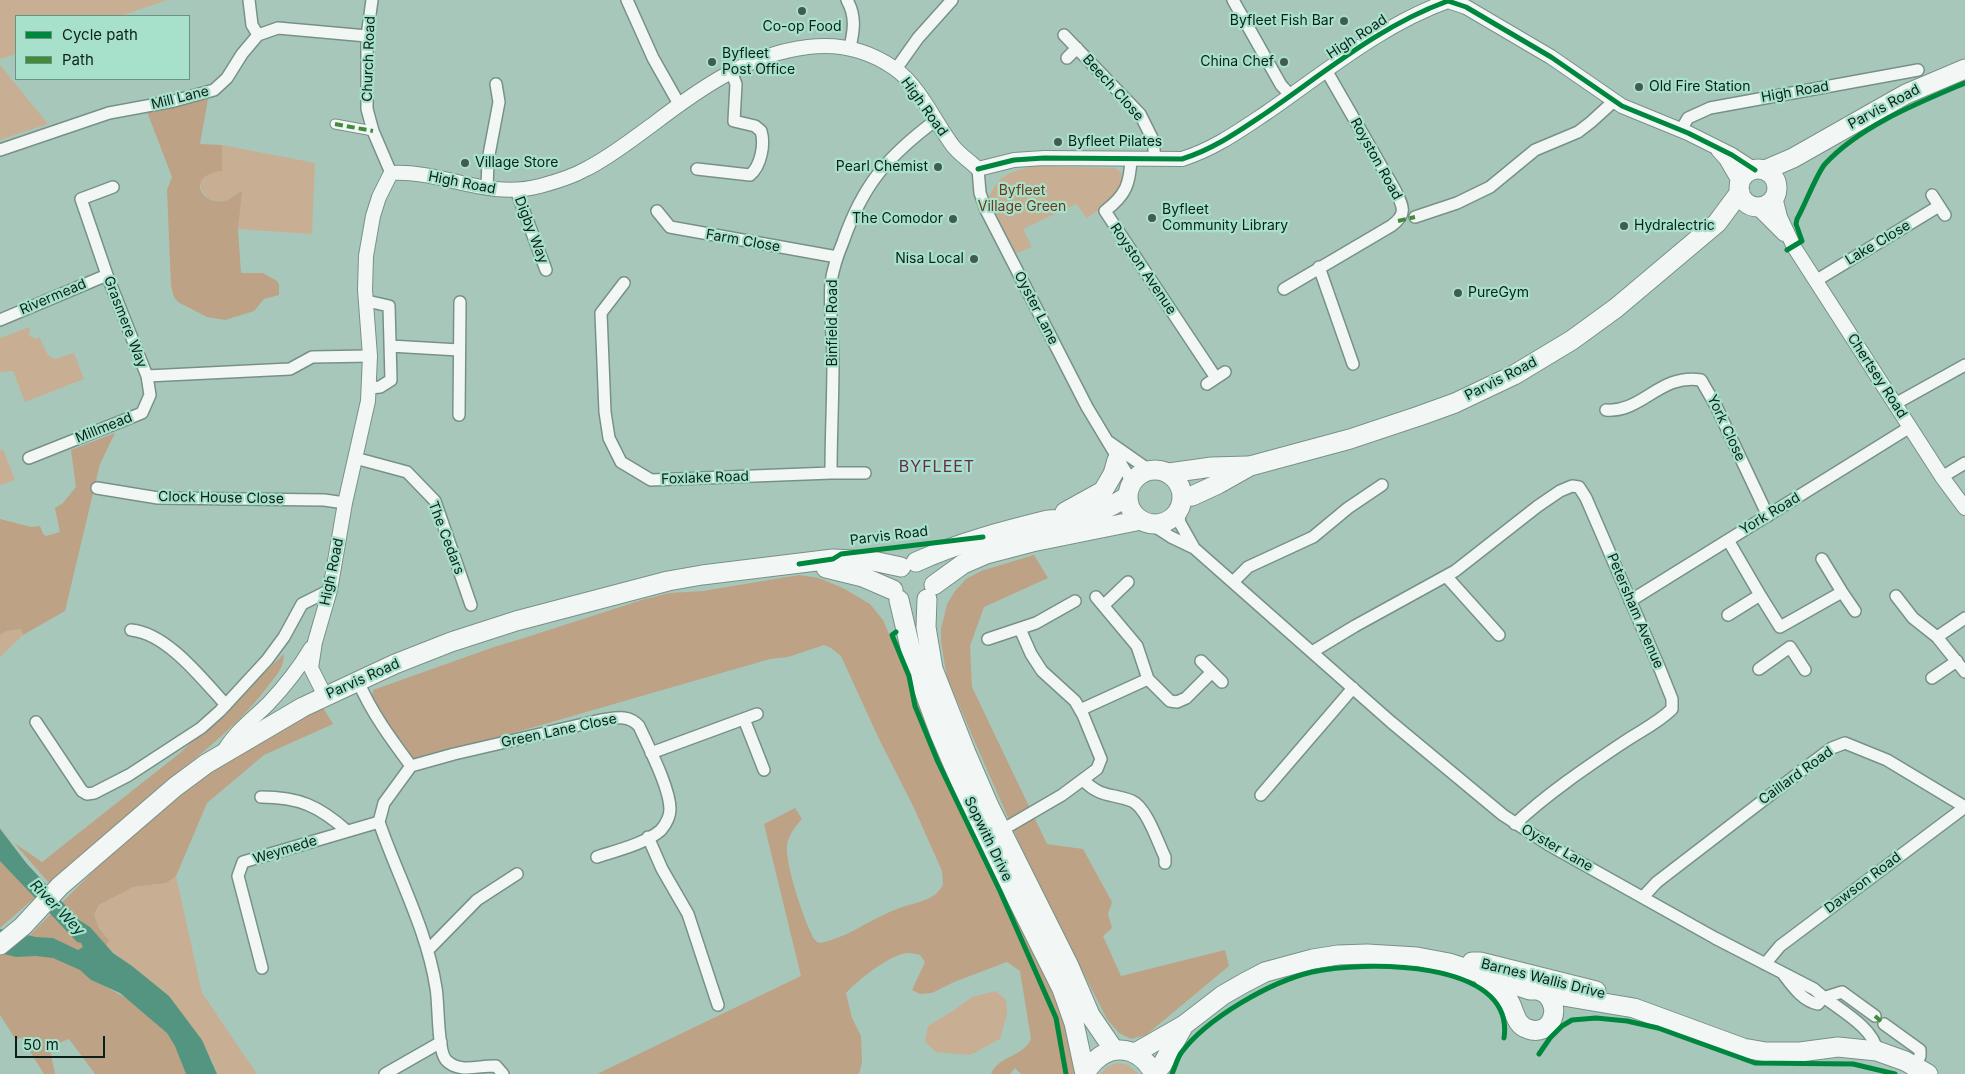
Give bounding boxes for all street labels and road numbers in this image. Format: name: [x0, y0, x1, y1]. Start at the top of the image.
street label: High Road: [1324, 11, 1390, 63]
street label: Church Road: [359, 16, 379, 102]
street label: Beech Close: [1079, 51, 1147, 125]
street label: High Road: [897, 74, 951, 140]
street label: High Road: [1760, 78, 1830, 106]
street label: Parvis Road: [1845, 81, 1923, 133]
street label: Mill Lane: [149, 83, 211, 113]
street label: Royston Road: [1347, 115, 1405, 203]
street label: High Road: [427, 168, 497, 198]
street label: Digby Way: [510, 194, 552, 266]
street label: Lake Close: [1842, 217, 1914, 269]
street label: Royston Avenue: [1106, 220, 1180, 318]
street label: Farm Close: [705, 226, 781, 256]
street label: Oyster Lane: [1010, 269, 1062, 347]
street label: Grasmere Way: [100, 274, 150, 370]
street label: Rivermead: [17, 275, 89, 319]
street label: Binfield Road: [825, 279, 841, 367]
street label: Chertsey Road: [1843, 331, 1911, 421]
street label: Parvis Road: [1462, 354, 1540, 404]
street label: York Close: [1703, 392, 1749, 464]
street label: Millmead: [73, 409, 135, 447]
street label: Foxlake Road: [661, 468, 749, 488]
street label: Clock House Close: [158, 489, 284, 507]
street label: York Road: [1737, 489, 1803, 539]
street label: The Cedars: [424, 499, 468, 577]
street label: Parvis Road: [849, 523, 929, 549]
street label: High Road: [317, 537, 347, 607]
street label: Petersham Avenue: [1603, 551, 1667, 671]
street label: Parvis Road: [324, 655, 402, 703]
street label: Green Lane Close: [500, 711, 618, 751]
street label: Caillard Road: [1756, 744, 1836, 808]
street label: Sopwith Drive: [960, 794, 1016, 884]
street label: Oyster Lane: [1518, 821, 1596, 875]
street label: Weymede: [251, 832, 319, 868]
street label: Dawson Road: [1822, 849, 1904, 917]
street label: Barnes Wallis Drive: [1479, 955, 1607, 1003]

